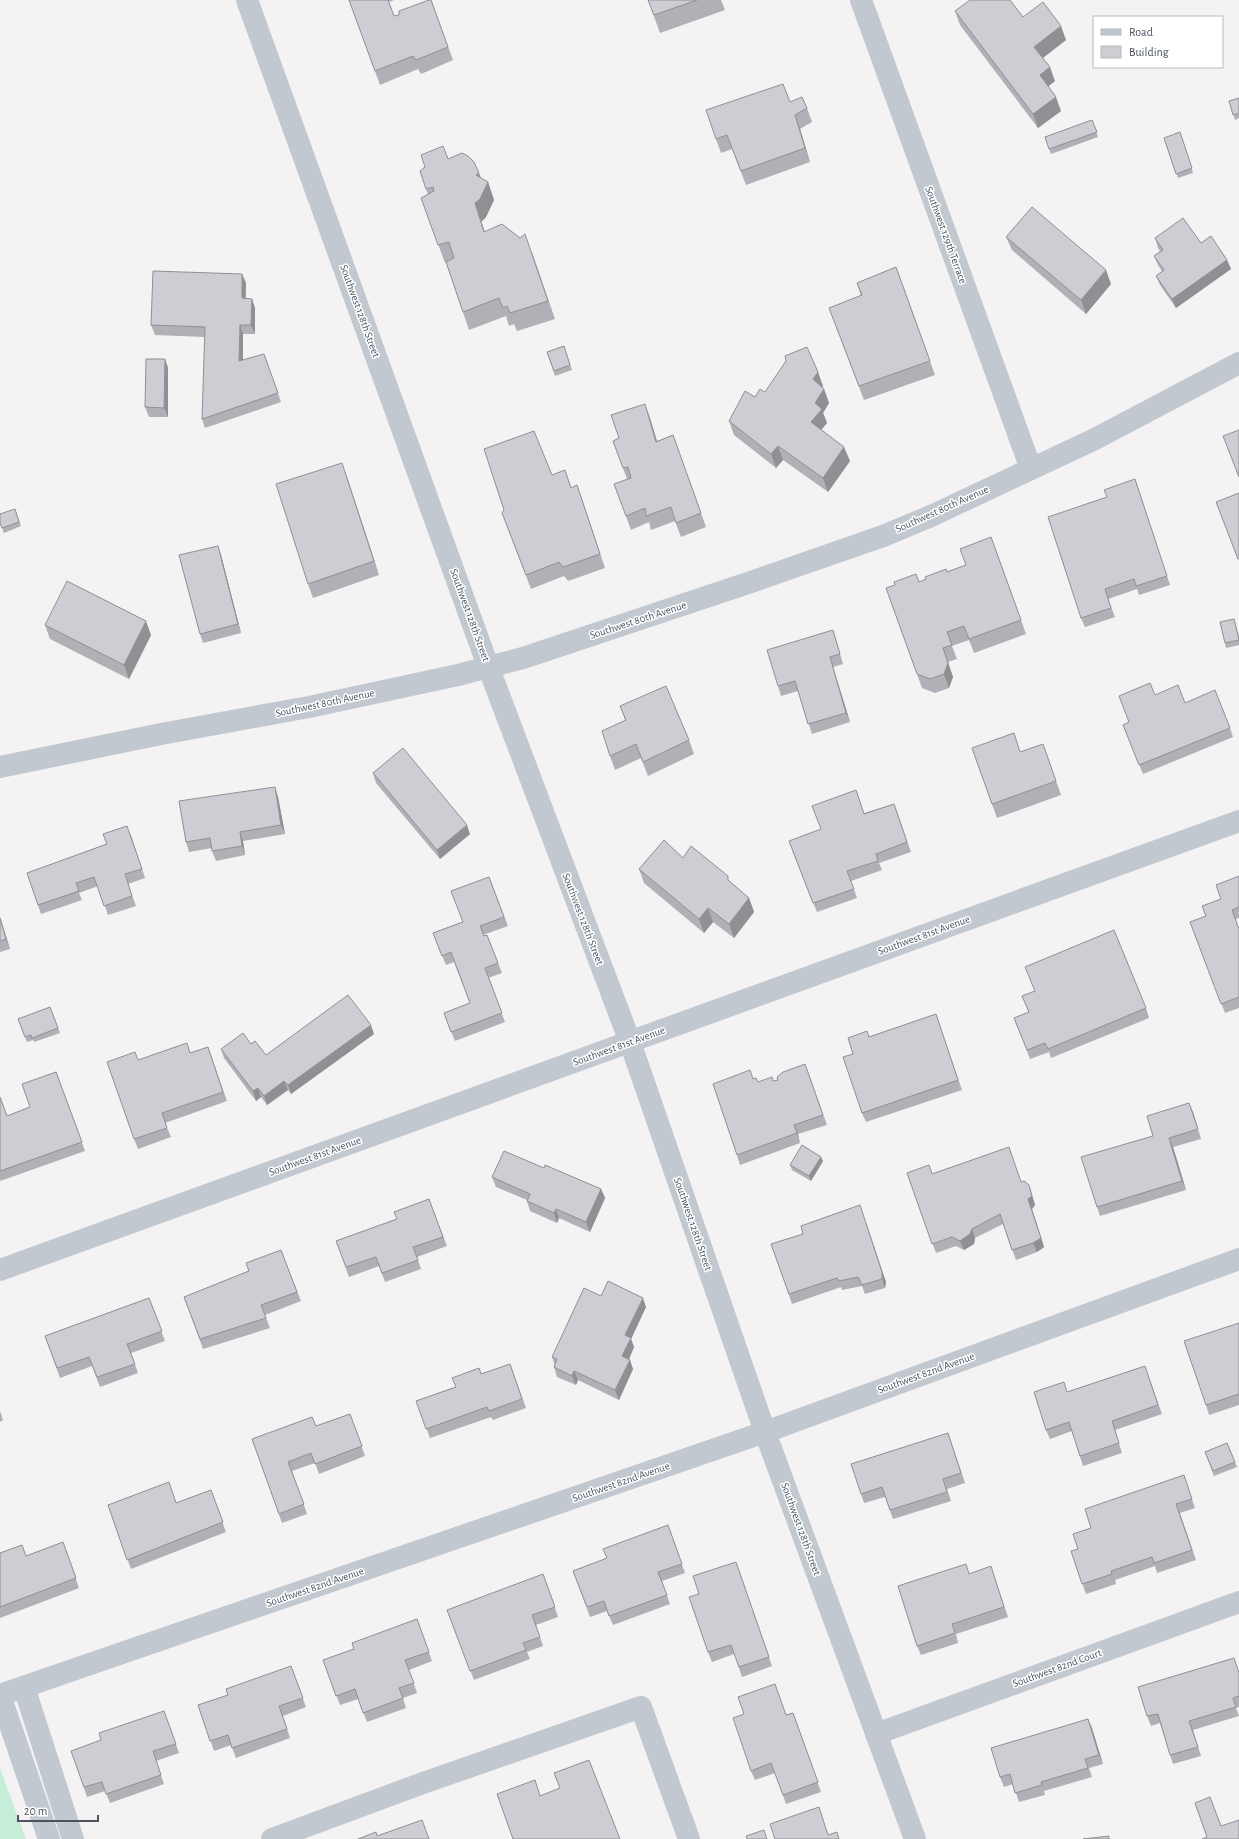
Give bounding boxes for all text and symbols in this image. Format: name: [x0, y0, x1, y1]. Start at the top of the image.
legend: [1093, 16, 1223, 68]
text: Road: [1129, 26, 1153, 38]
text: Building: [1129, 46, 1169, 58]
street label: Southwest 129th Terrace: [923, 185, 969, 285]
street label: Southwest 128th Street: [338, 263, 382, 359]
street label: Southwest 80th Avenue: [894, 483, 990, 535]
street label: Southwest 128th Street: [448, 567, 492, 663]
street label: Southwest 80th Avenue: [588, 599, 688, 641]
street label: Southwest 80th Avenue: [275, 687, 375, 719]
street label: Southwest 128th Street: [560, 871, 606, 967]
street label: Southwest 81st Avenue: [876, 913, 972, 957]
street label: Southwest 81st Avenue: [571, 1024, 667, 1068]
street label: Southwest 81st Avenue: [267, 1134, 363, 1178]
street label: Southwest 128th Street: [672, 1176, 714, 1272]
street label: Southwest 82nd Avenue: [876, 1350, 976, 1396]
street label: Southwest 82nd Avenue: [571, 1460, 671, 1504]
street label: Southwest 128th Street: [779, 1481, 823, 1577]
street label: Southwest 82nd Avenue: [265, 1565, 365, 1609]
street label: Southwest 82nd Court: [1011, 1647, 1103, 1689]
scale bar: [18, 1797, 98, 1823]
text: 20 m: [24, 1805, 47, 1817]

